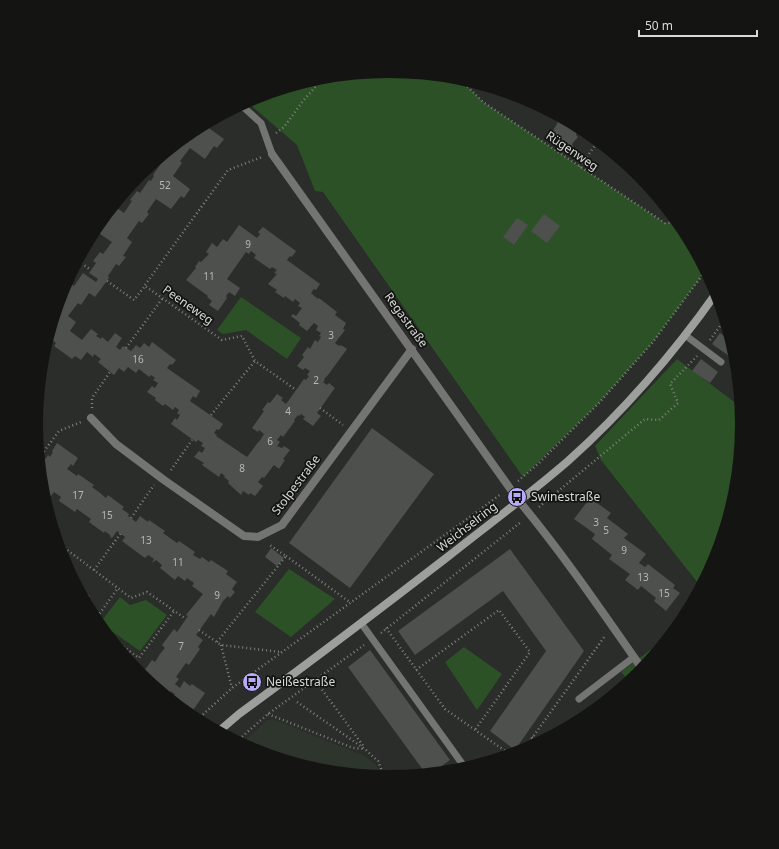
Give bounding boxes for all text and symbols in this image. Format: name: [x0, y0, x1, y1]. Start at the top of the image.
scale bar: [639, 12, 757, 38]
text: 50 m: [645, 17, 673, 34]
street label: Rügenweg: [543, 127, 602, 174]
house number: 52: [159, 178, 171, 192]
house number: 9: [245, 237, 251, 251]
house number: 11: [203, 269, 215, 283]
street label: Peeneweg: [160, 281, 217, 328]
street label: Regastraße: [381, 289, 432, 351]
house number: 3: [328, 328, 334, 342]
house number: 16: [132, 352, 144, 366]
house number: 2: [313, 373, 319, 387]
house number: 4: [285, 404, 291, 418]
house number: 6: [267, 434, 273, 448]
street label: Stolpestraße: [267, 451, 324, 518]
house number: 8: [239, 461, 245, 475]
bus stop icon: Swinestraße: [506, 486, 528, 508]
house number: 17: [72, 488, 84, 502]
place label: Swinestraße: [531, 488, 600, 505]
street label: Weichselring: [433, 498, 500, 556]
house number: 15: [101, 508, 113, 522]
house number: 3: [593, 515, 599, 529]
house number: 5: [603, 523, 609, 537]
house number: 13: [140, 533, 152, 547]
house number: 9: [621, 543, 627, 557]
house number: 11: [172, 555, 184, 569]
house number: 13: [637, 570, 649, 584]
house number: 15: [658, 586, 670, 600]
house number: 9: [214, 588, 220, 602]
house number: 7: [178, 639, 184, 653]
bus stop icon: Neißestraße: [241, 671, 263, 693]
place label: Neißestraße: [266, 673, 335, 690]

